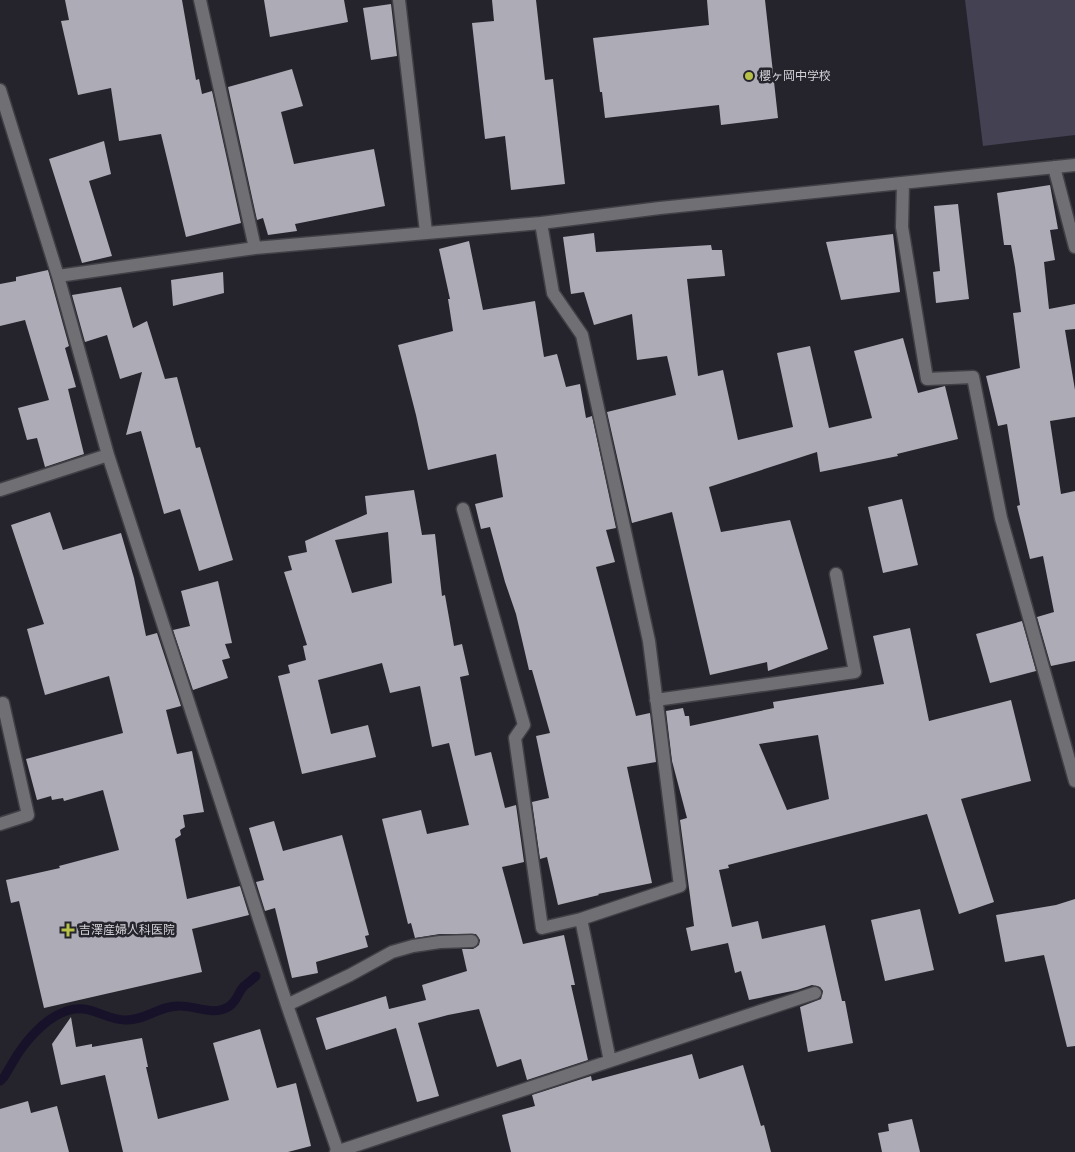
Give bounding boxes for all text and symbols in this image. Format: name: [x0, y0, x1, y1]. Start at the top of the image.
place label: 櫻ヶ岡中学校: [759, 69, 831, 83]
marker: 櫻ヶ岡中学校: [743, 70, 755, 82]
marker: 吉澤産婦人科医院: [61, 923, 75, 937]
place label: 吉澤産婦人科医院: [79, 923, 175, 937]

